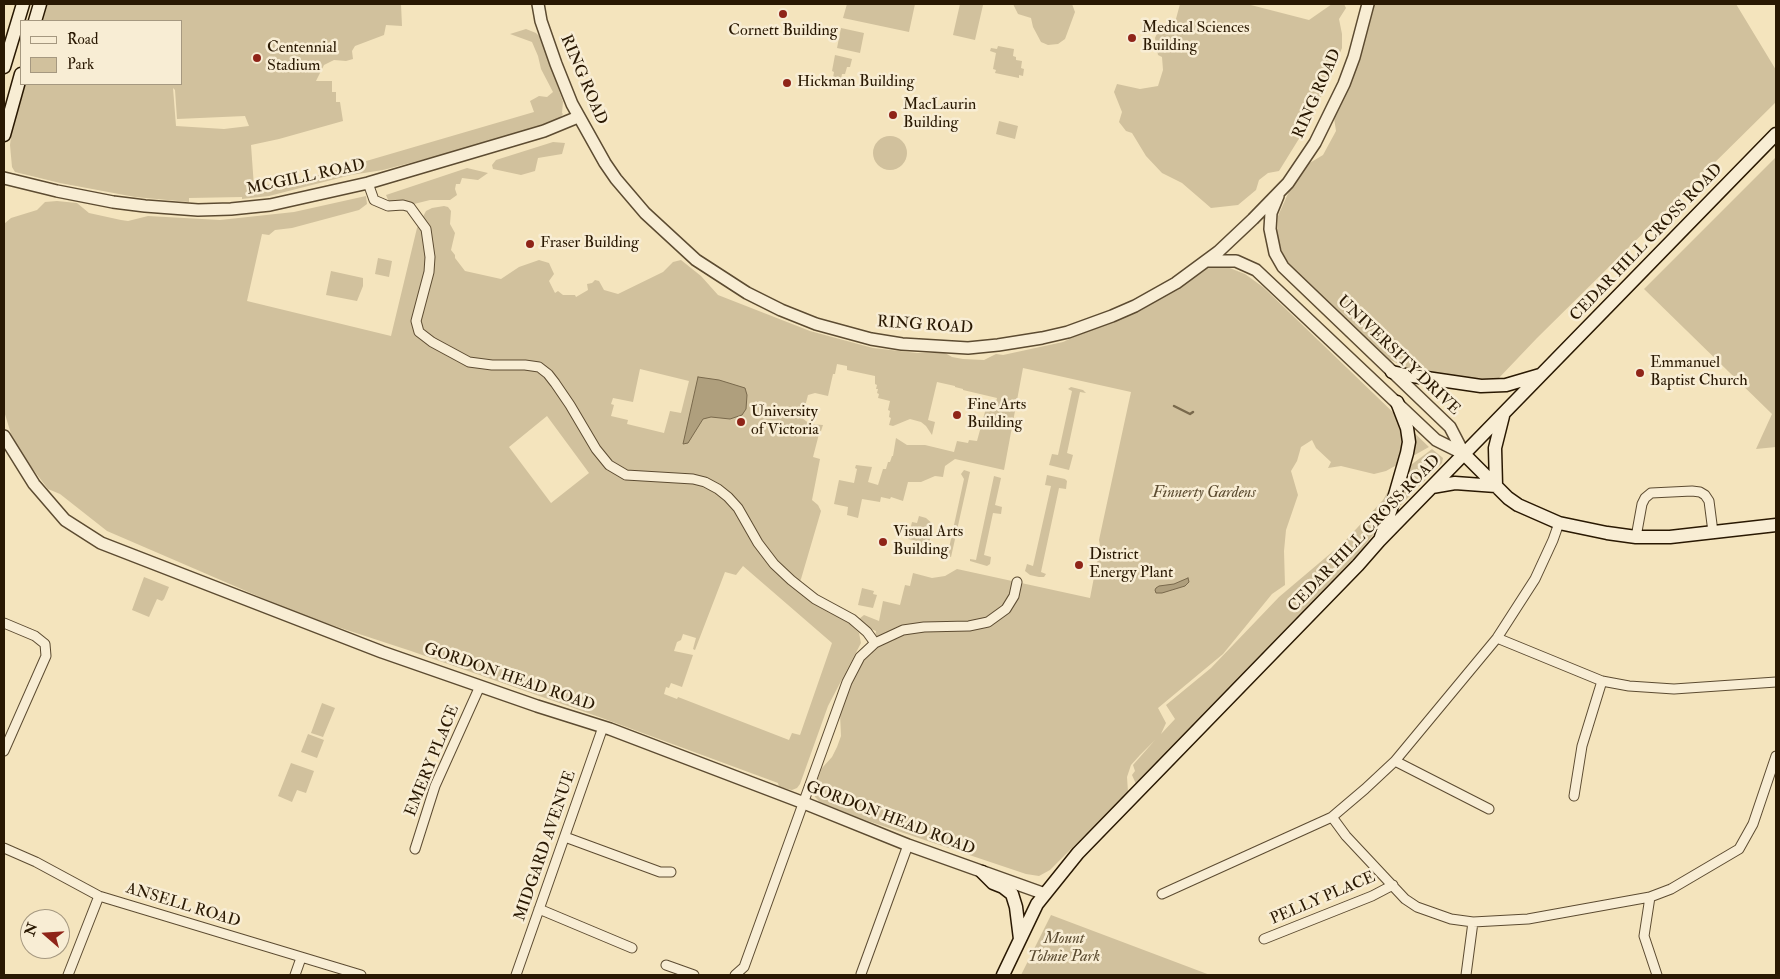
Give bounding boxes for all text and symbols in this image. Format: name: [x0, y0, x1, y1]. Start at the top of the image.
marker: Cornett Building: [777, 8, 789, 20]
place label: Medical Sciences Building: [1142, 19, 1250, 57]
legend: [20, 20, 182, 85]
place label: Cornett Building: [728, 22, 838, 42]
text: Road: [67, 30, 98, 49]
street label: RING ROAD: [555, 32, 611, 128]
marker: Medical Sciences Building: [1126, 32, 1138, 44]
place label: Centennial Stadium: [267, 39, 337, 77]
street label: RING ROAD: [1290, 46, 1346, 142]
marker: Centennial Stadium: [251, 52, 263, 64]
text: Park: [67, 55, 94, 74]
place label: Hickman Building: [797, 73, 914, 93]
marker: Hickman Building: [781, 77, 793, 89]
place label: MacLaurin Building: [903, 96, 976, 134]
marker: MacLaurin Building: [887, 109, 899, 121]
street label: MCGILL ROAD: [245, 156, 367, 200]
street label: CEDAR HILL CROSS ROAD: [1567, 160, 1727, 326]
place label: Fraser Building: [540, 234, 639, 254]
marker: Fraser Building: [524, 238, 536, 250]
street label: UNIVERSITY DRIVE: [1332, 292, 1464, 420]
street label: RING ROAD: [876, 313, 974, 339]
place label: Emmanuel Baptist Church: [1650, 354, 1748, 392]
marker: Emmanuel Baptist Church: [1634, 367, 1646, 379]
place label: Fine Arts Building: [967, 396, 1026, 434]
place label: University of Victoria: [751, 403, 819, 441]
marker: Fine Arts Building: [951, 409, 963, 421]
marker: University of Victoria: [735, 416, 747, 428]
street label: CEDAR HILL CROSS ROAD: [1285, 451, 1445, 617]
park label: Finnerty Gardens: [1152, 484, 1256, 504]
place label: Visual Arts Building: [893, 523, 963, 561]
marker: Visual Arts Building: [877, 536, 889, 548]
place label: District Energy Plant: [1089, 546, 1173, 584]
marker: District Energy Plant: [1073, 559, 1085, 571]
street label: GORDON HEAD ROAD: [421, 640, 597, 716]
street label: EMERY PLACE: [402, 703, 464, 819]
street label: MIDGARD AVENUE: [511, 768, 581, 924]
street label: GORDON HEAD ROAD: [803, 778, 977, 860]
street label: PELLY PLACE: [1268, 868, 1378, 930]
street label: ANSELL ROAD: [123, 879, 243, 933]
north arrow: [20, 909, 70, 959]
text: N: [21, 921, 41, 938]
park label: Mount Tolmie Park: [1028, 930, 1100, 968]

